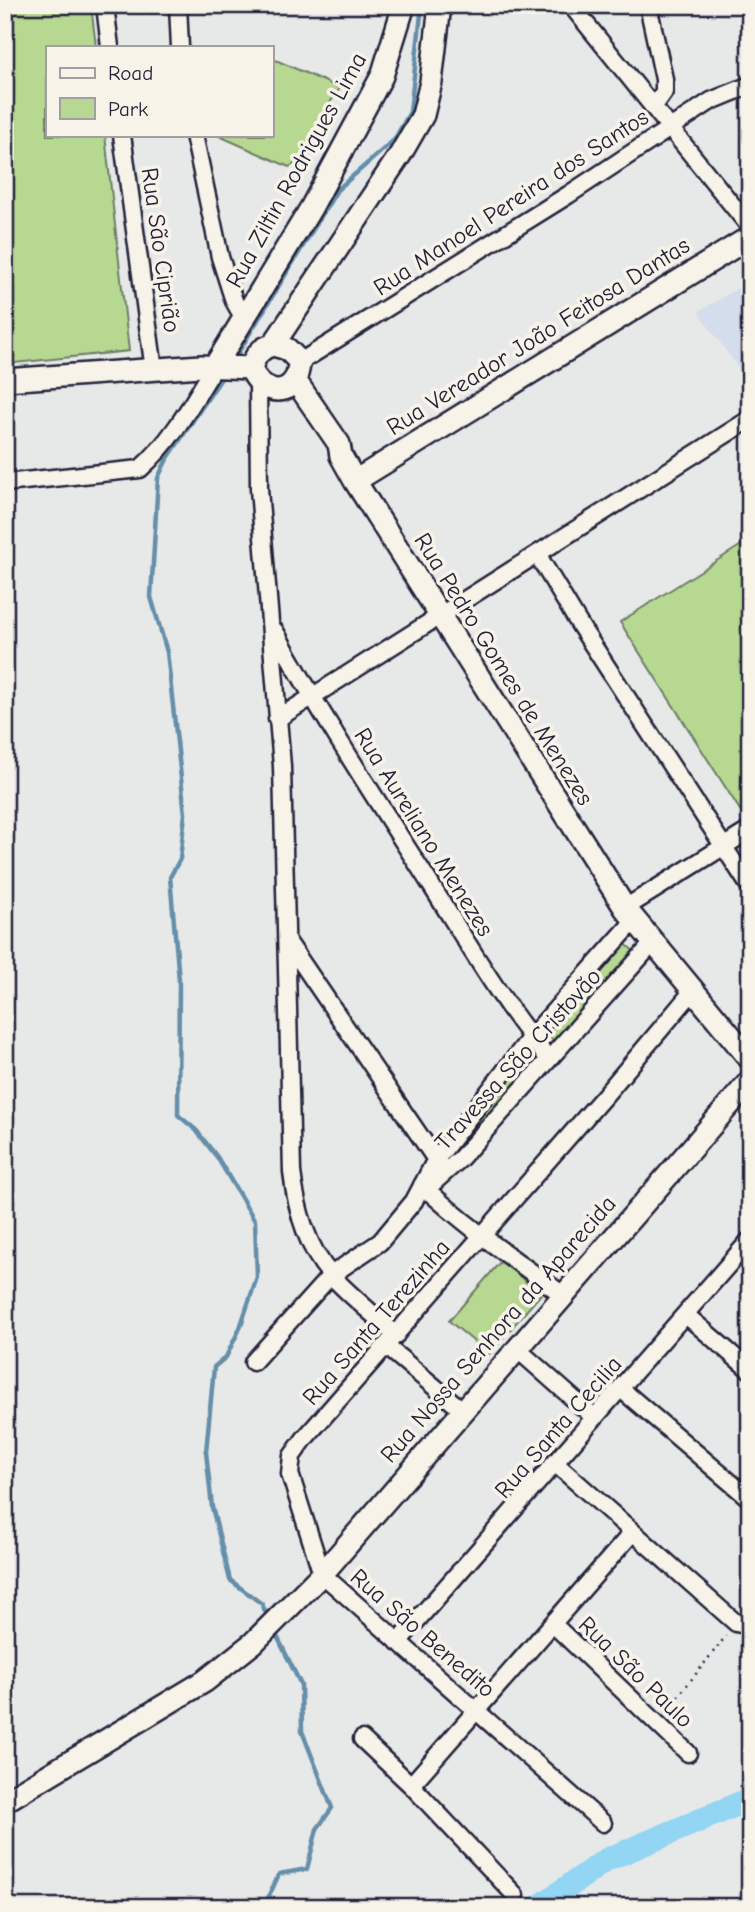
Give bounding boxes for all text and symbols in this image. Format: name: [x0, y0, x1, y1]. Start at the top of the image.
legend: [46, 46, 273, 136]
street label: Rua Ziltin Rodrigues Lima: [220, 48, 372, 292]
text: Road: [108, 61, 153, 85]
text: Park: [108, 97, 148, 121]
street label: Rua Manoel Pereira dos Santos: [368, 103, 654, 301]
street label: Rua São Ciprião: [136, 166, 186, 334]
street label: Rua Vereador João Feitosa Dantas: [381, 231, 695, 441]
street label: Rua Pedro Gomes de Menezes: [408, 528, 600, 810]
street label: Rua Aureliano Menezes: [348, 723, 500, 941]
street label: Travessa São Cristovão: [429, 962, 607, 1156]
street label: Rua Nossa Senhora da Aparecida: [374, 1190, 622, 1468]
street label: Rua Santa Terezinha: [296, 1233, 456, 1411]
street label: Rua Santa Cecilia: [489, 1350, 627, 1504]
street label: Rua São Benedito: [345, 1563, 501, 1703]
street label: Rua São Paulo: [573, 1610, 699, 1734]

